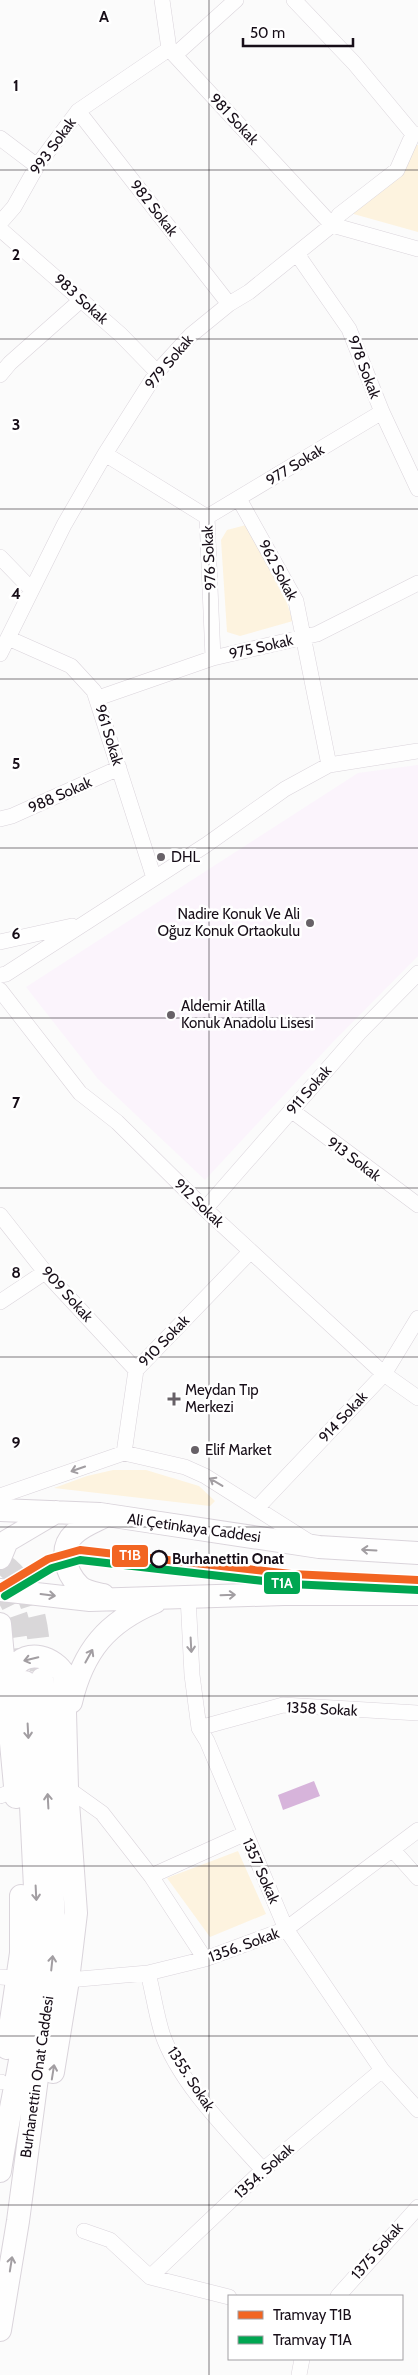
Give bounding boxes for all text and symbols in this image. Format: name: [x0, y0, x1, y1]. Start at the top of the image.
text: A: [99, 7, 109, 26]
scale bar: [243, 15, 353, 47]
text: 50 m: [250, 24, 285, 42]
text: 1: [13, 76, 19, 95]
street label: 981 Sokak: [206, 90, 262, 149]
street label: 993 Sokak: [26, 114, 80, 178]
street label: 982 Sokak: [126, 176, 182, 240]
text: 2: [12, 245, 20, 264]
street label: 983 Sokak: [50, 270, 112, 328]
street label: 979 Sokak: [141, 331, 197, 393]
street label: 978 Sokak: [344, 333, 384, 401]
text: 3: [12, 415, 20, 434]
street label: 977 Sokak: [263, 441, 328, 489]
street label: 976 Sokak: [198, 525, 220, 591]
street label: 962 Sokak: [255, 537, 302, 604]
text: 4: [11, 584, 21, 603]
street label: 975 Sokak: [227, 631, 295, 663]
street label: 961 Sokak: [91, 702, 127, 768]
text: 5: [12, 754, 20, 773]
street label: 988 Sokak: [25, 773, 95, 817]
place label: DHL: [171, 848, 200, 866]
marker: DHL: [155, 851, 167, 863]
place label: Nadire Konuk Ve Ali Oğuz Konuk Ortaokulu: [157, 905, 300, 940]
marker: Nadire Konuk Ve Ali Oğuz Konuk Ortaokulu: [304, 917, 316, 929]
text: 6: [12, 924, 21, 943]
place label: Aldemir Atilla Konuk Anadolu Lisesi: [181, 997, 314, 1032]
marker: Aldemir Atilla Konuk Anadolu Lisesi: [165, 1009, 177, 1021]
street label: 911 Sokak: [283, 1062, 335, 1118]
text: 7: [12, 1093, 21, 1112]
street label: 913 Sokak: [324, 1133, 385, 1185]
street label: 912 Sokak: [170, 1175, 228, 1231]
text: 8: [11, 1263, 21, 1282]
street label: 909 Sokak: [37, 1263, 97, 1326]
street label: 910 Sokak: [135, 1311, 193, 1371]
place label: Meydan Tıp Merkezi: [185, 1381, 259, 1416]
street label: 914 Sokak: [315, 1388, 371, 1446]
marker: Meydan Tıp Merkezi: [167, 1392, 181, 1406]
text: 9: [12, 1433, 21, 1452]
place label: Elif Market: [205, 1441, 272, 1459]
marker: Elif Market: [189, 1444, 201, 1456]
one-way arrow: [70, 1464, 86, 1474]
one-way arrow: [209, 1477, 223, 1487]
street label: Ali Çetinkaya Caddesi: [126, 1510, 262, 1546]
line badge: T1B: [111, 1544, 149, 1568]
text: T1B: [119, 1546, 141, 1564]
one-way arrow: [362, 1546, 378, 1555]
marker: Burhanettin Onat: [150, 1550, 168, 1568]
place label: Burhanettin Onat: [172, 1550, 284, 1568]
line badge: T1A: [263, 1571, 301, 1595]
text: T1A: [271, 1574, 293, 1592]
one-way arrow: [40, 1590, 56, 1600]
one-way arrow: [220, 1591, 236, 1600]
one-way arrow: [186, 1637, 195, 1653]
one-way arrow: [84, 1648, 94, 1663]
one-way arrow: [24, 1654, 40, 1664]
street label: 1358 Sokak: [286, 1698, 358, 1720]
one-way arrow: [24, 1722, 33, 1738]
one-way arrow: [43, 1793, 53, 1810]
street label: 1357 Sokak: [239, 1836, 283, 1907]
one-way arrow: [31, 1885, 40, 1901]
street label: 1356. Sokak: [206, 1924, 282, 1966]
one-way arrow: [48, 1956, 57, 1972]
street label: Burhanettin Onat Caddesi: [17, 1995, 57, 2159]
street label: 1355. Sokak: [163, 2043, 219, 2115]
one-way arrow: [49, 2064, 59, 2080]
street label: 1354. Sokak: [231, 2139, 298, 2202]
street label: 1375 Sokak: [347, 2219, 407, 2283]
one-way arrow: [6, 2257, 16, 2273]
legend: [228, 2295, 403, 2360]
text: Tramvay T1B: [273, 2306, 351, 2324]
text: Tramvay T1A: [273, 2331, 352, 2349]

